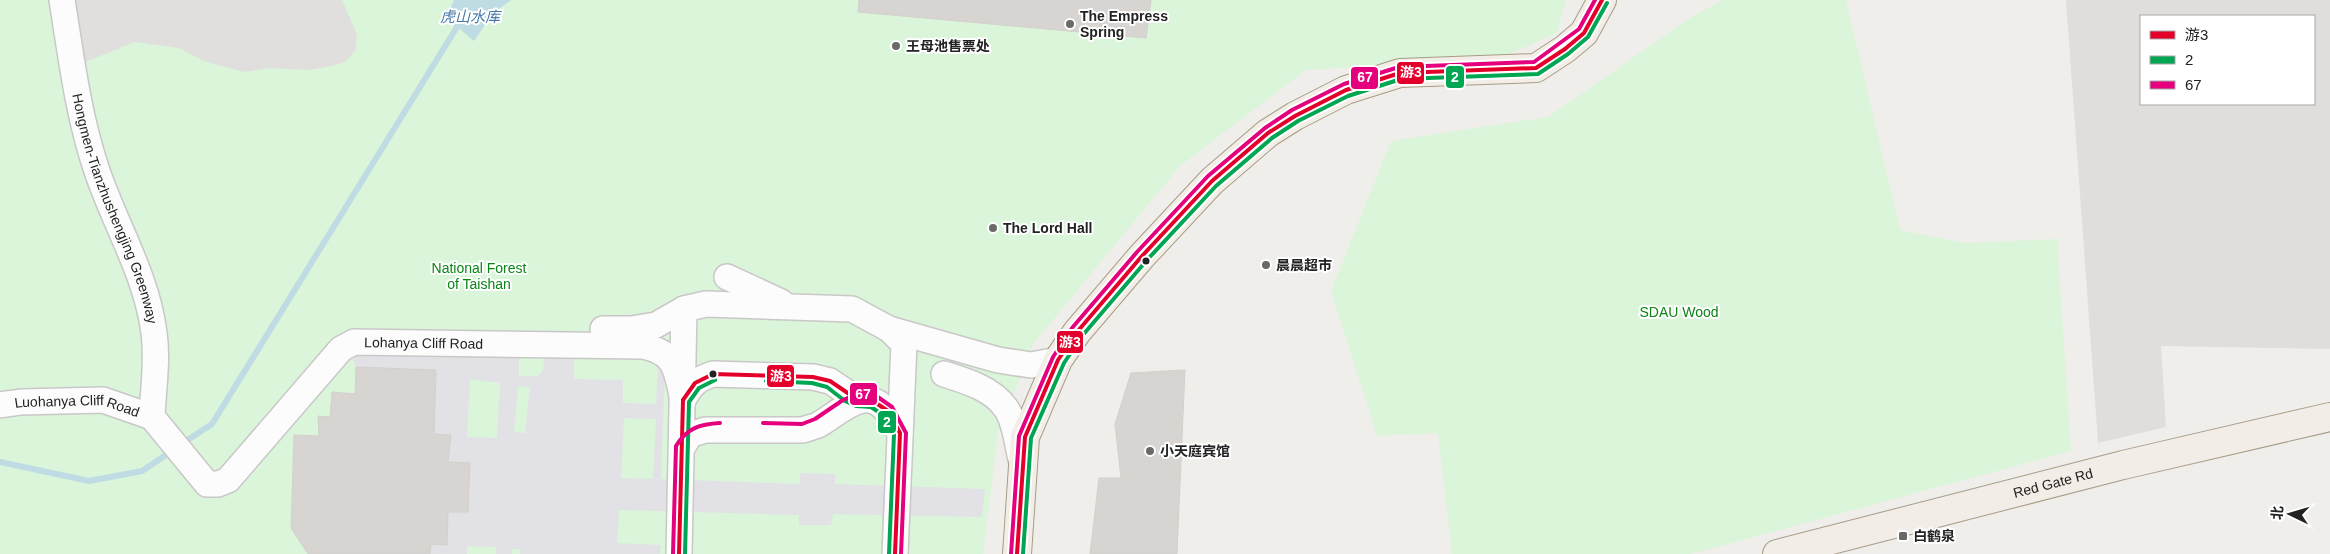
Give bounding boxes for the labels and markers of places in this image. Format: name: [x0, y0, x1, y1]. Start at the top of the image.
place label: The Empress Spring: [1080, 8, 1168, 40]
marker: The Empress Spring: [1064, 18, 1076, 30]
place label: 王母池售票处: [906, 38, 990, 54]
marker: 王母池售票处: [890, 40, 902, 52]
place label: The Lord Hall: [1003, 220, 1092, 236]
marker: The Lord Hall: [987, 222, 999, 234]
unlabelled marker: [1141, 256, 1151, 266]
place label: 晨晨超市: [1276, 257, 1332, 273]
marker: 晨晨超市: [1260, 259, 1272, 271]
unlabelled marker: [708, 369, 718, 379]
place label: 小天庭宾馆: [1160, 443, 1230, 459]
marker: 小天庭宾馆: [1144, 445, 1156, 457]
place label: 白鹤泉: [1913, 528, 1955, 544]
marker: 白鹤泉: [1897, 530, 1909, 542]

